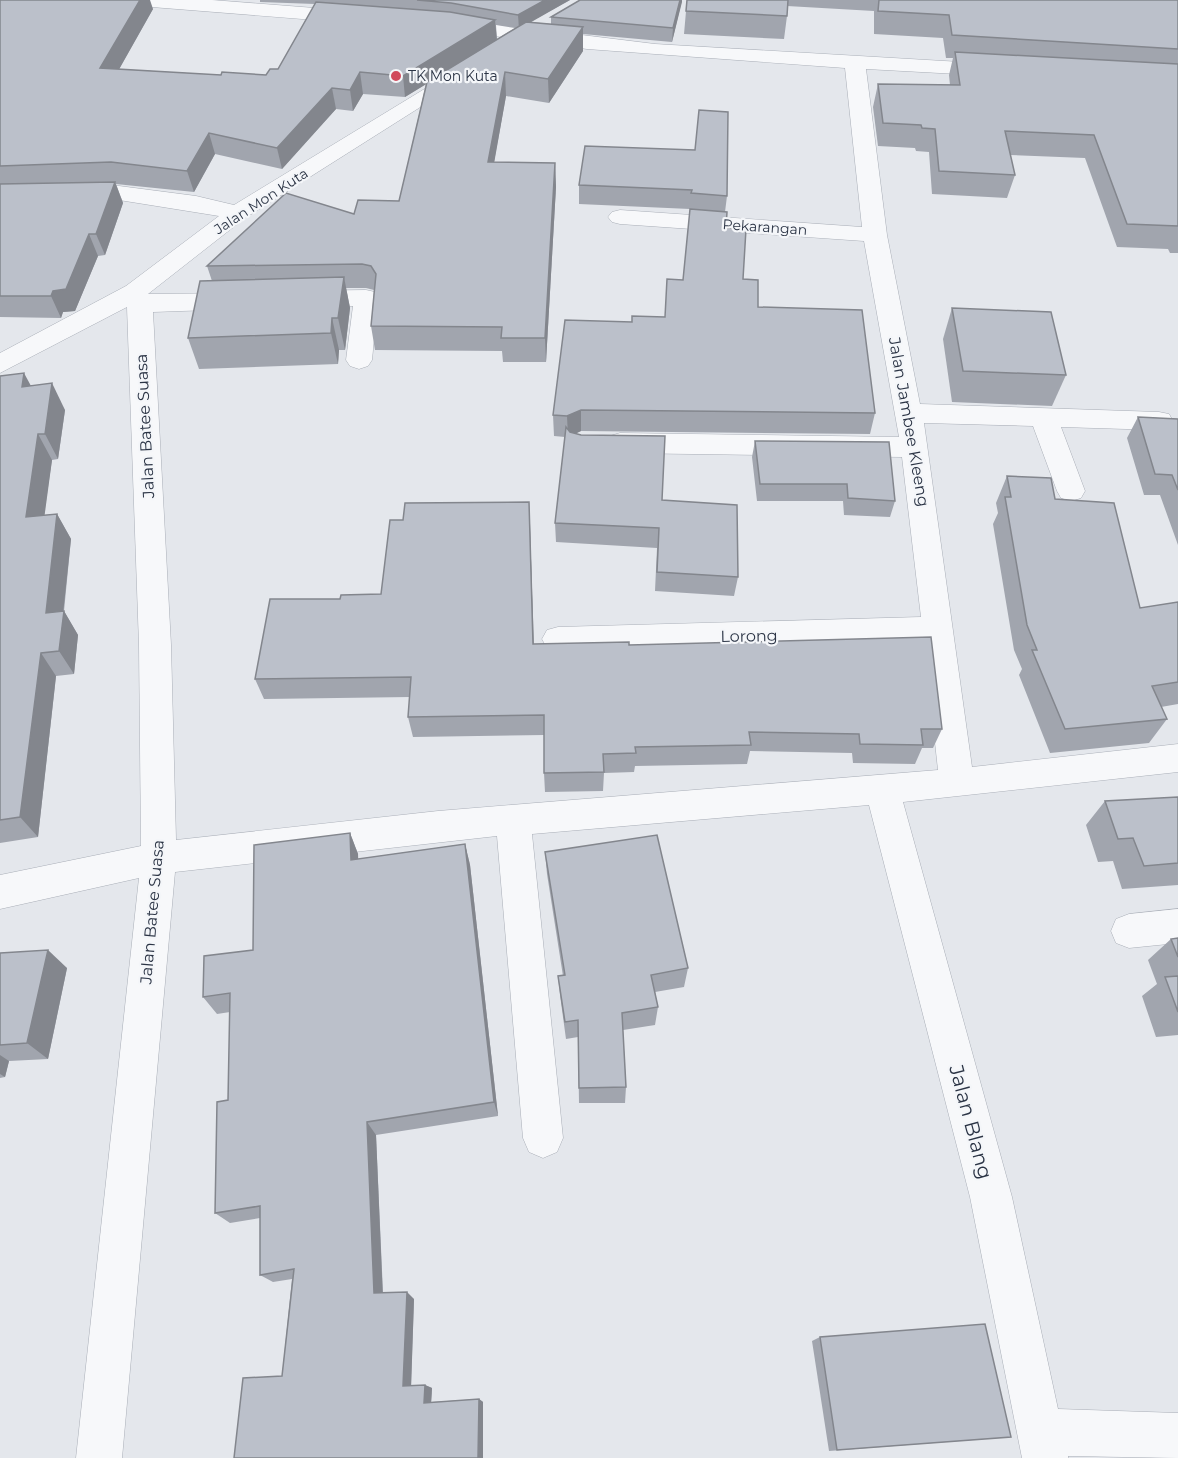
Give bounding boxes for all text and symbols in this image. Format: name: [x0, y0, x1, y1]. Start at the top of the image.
place label: TK Mon Kuta: [408, 67, 498, 85]
marker: TK Mon Kuta: [389, 69, 403, 83]
street label: Jalan Mon Kuta: [210, 164, 311, 239]
street label: Pekarangan: [722, 215, 808, 239]
street label: Jalan Jambee Kleeng: [885, 335, 933, 508]
street label: Jalan Batee Suasa: [132, 353, 158, 500]
street label: Lorong: [720, 626, 778, 646]
street label: Jalan Batee Suasa: [136, 839, 168, 986]
street label: Jalan Blang: [944, 1061, 998, 1182]

